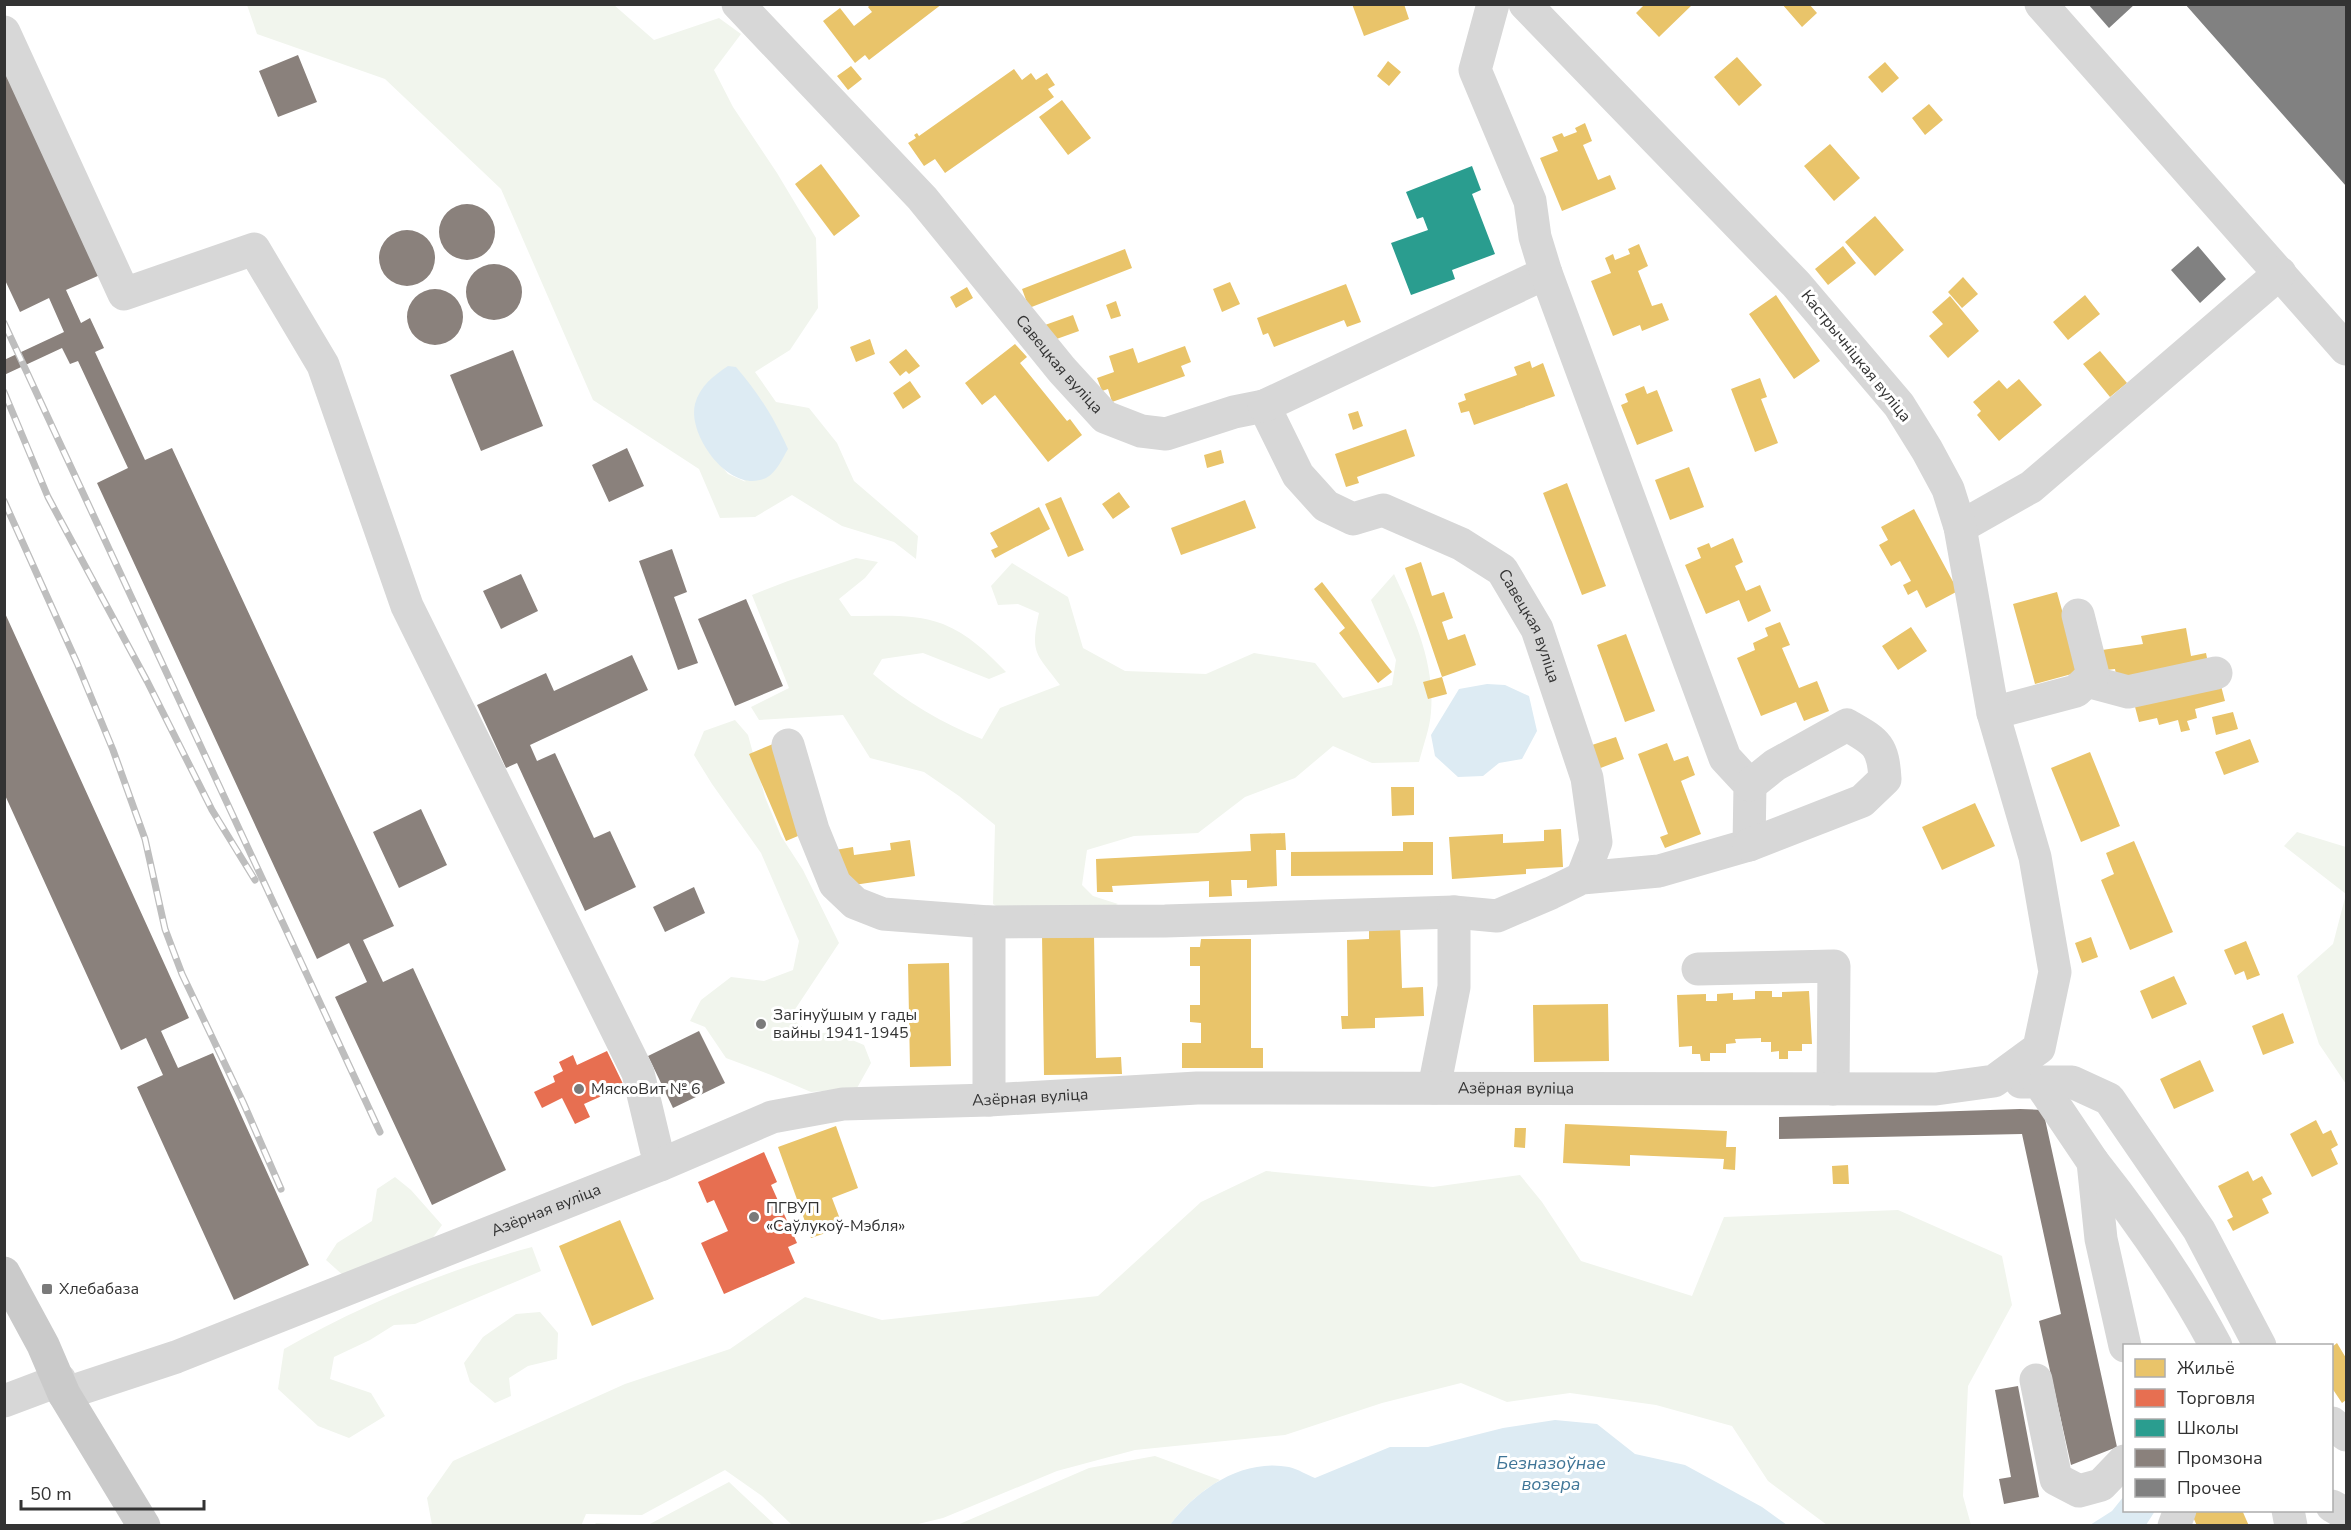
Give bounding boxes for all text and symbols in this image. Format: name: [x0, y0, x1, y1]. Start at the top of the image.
street label: Кастрычніцкая вуліца: [1796, 285, 1916, 427]
street label: Савецкая вуліца: [1010, 310, 1108, 419]
street label: Савецкая вуліца: [1493, 565, 1565, 686]
place label: Загінуўшым у гады вайны 1941-1945: [773, 1004, 917, 1044]
marker: Загінуўшым у гады вайны 1941-1945: [754, 1017, 768, 1031]
street label: Азёрная вуліца: [1458, 1077, 1574, 1100]
place label: МяскоВит № 6: [591, 1078, 701, 1100]
marker: МяскоВит № 6: [572, 1082, 586, 1096]
street label: Азёрная вуліца: [972, 1083, 1089, 1111]
street label: Азёрная вуліца: [488, 1179, 604, 1242]
place label: ПГВУП «Саўлукоў-Мэбля»: [766, 1197, 905, 1237]
marker: ПГВУП «Саўлукоў-Мэбля»: [747, 1210, 761, 1224]
place label: Хлебабаза: [59, 1278, 139, 1300]
marker: Хлебабаза: [40, 1282, 54, 1296]
legend: [2123, 1344, 2333, 1512]
text: Жильё: [2177, 1356, 2235, 1380]
text: Торговля: [2177, 1386, 2255, 1410]
text: Школы: [2177, 1416, 2239, 1440]
text: Промзона: [2177, 1446, 2263, 1470]
water label: Безназоўнае возера: [1496, 1451, 1606, 1496]
scale bar: [21, 1473, 204, 1511]
text: Прочее: [2177, 1476, 2241, 1500]
text: 50 m: [30, 1482, 72, 1506]

